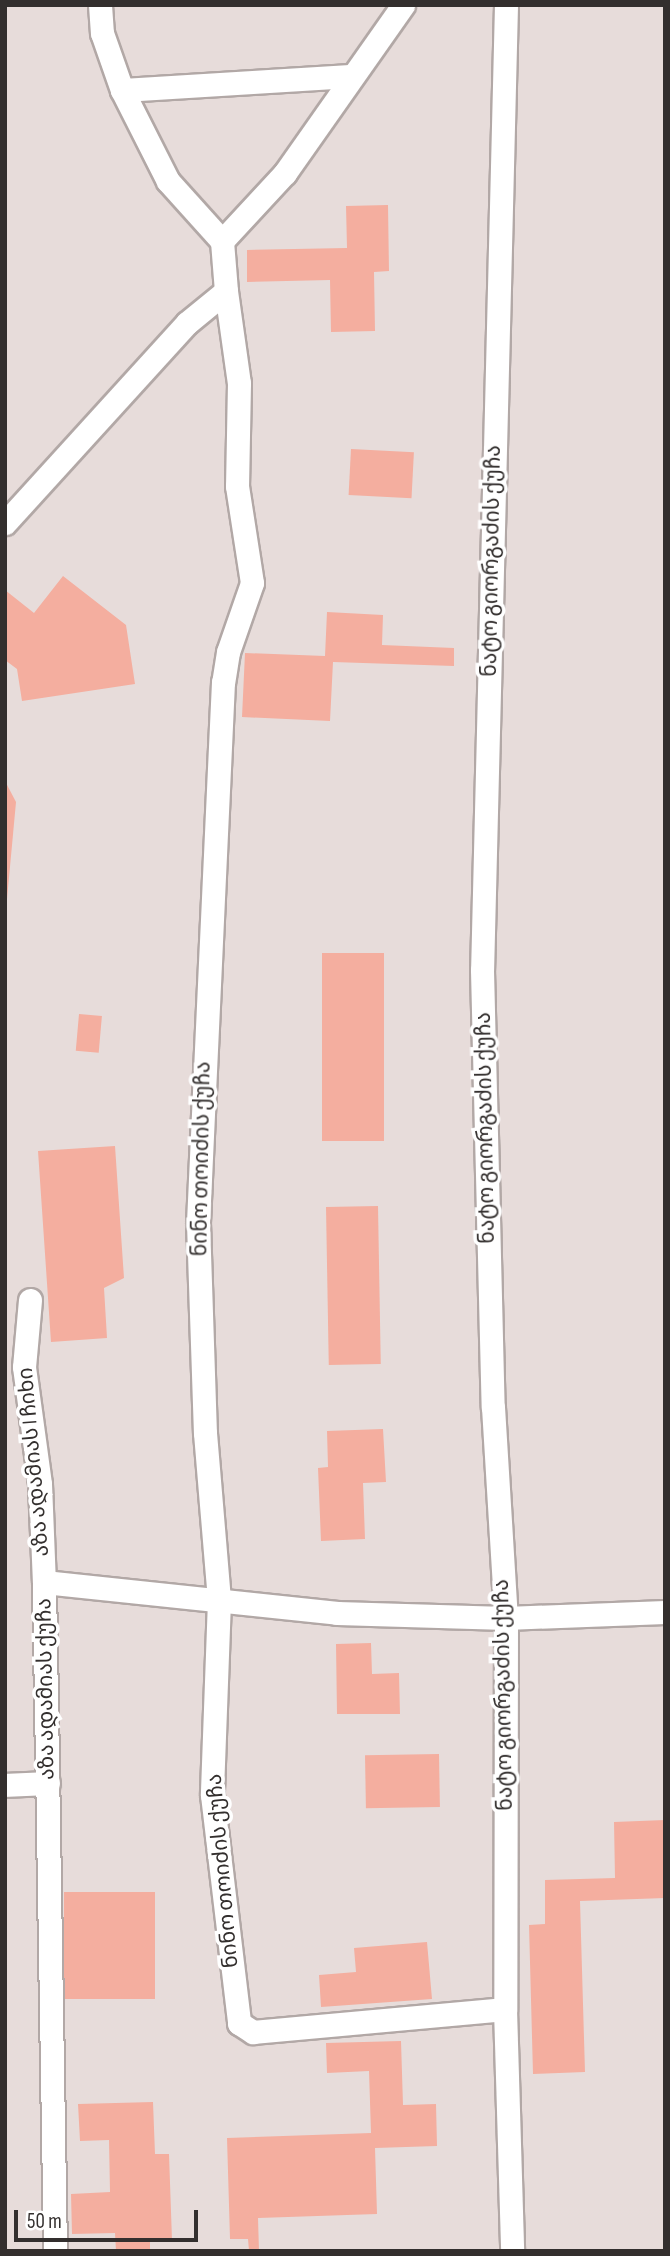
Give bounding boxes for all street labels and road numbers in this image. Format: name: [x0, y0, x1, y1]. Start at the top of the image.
street label: ნატო გიორგაძის ქუჩა: [477, 445, 507, 677]
street label: ნატო გიორგაძის ქუჩა: [471, 1012, 501, 1244]
street label: ნინო თოიძის ქუჩა: [188, 1061, 216, 1257]
street label: აზა ადამიას I ჩიხი: [13, 1366, 55, 1558]
street label: ნატო გიორგაძის ქუჩა: [489, 1579, 519, 1811]
street label: აზა ადამიას ქუჩა: [32, 1598, 60, 1780]
street label: ნინო თოიძის ქუჩა: [202, 1773, 244, 1969]

